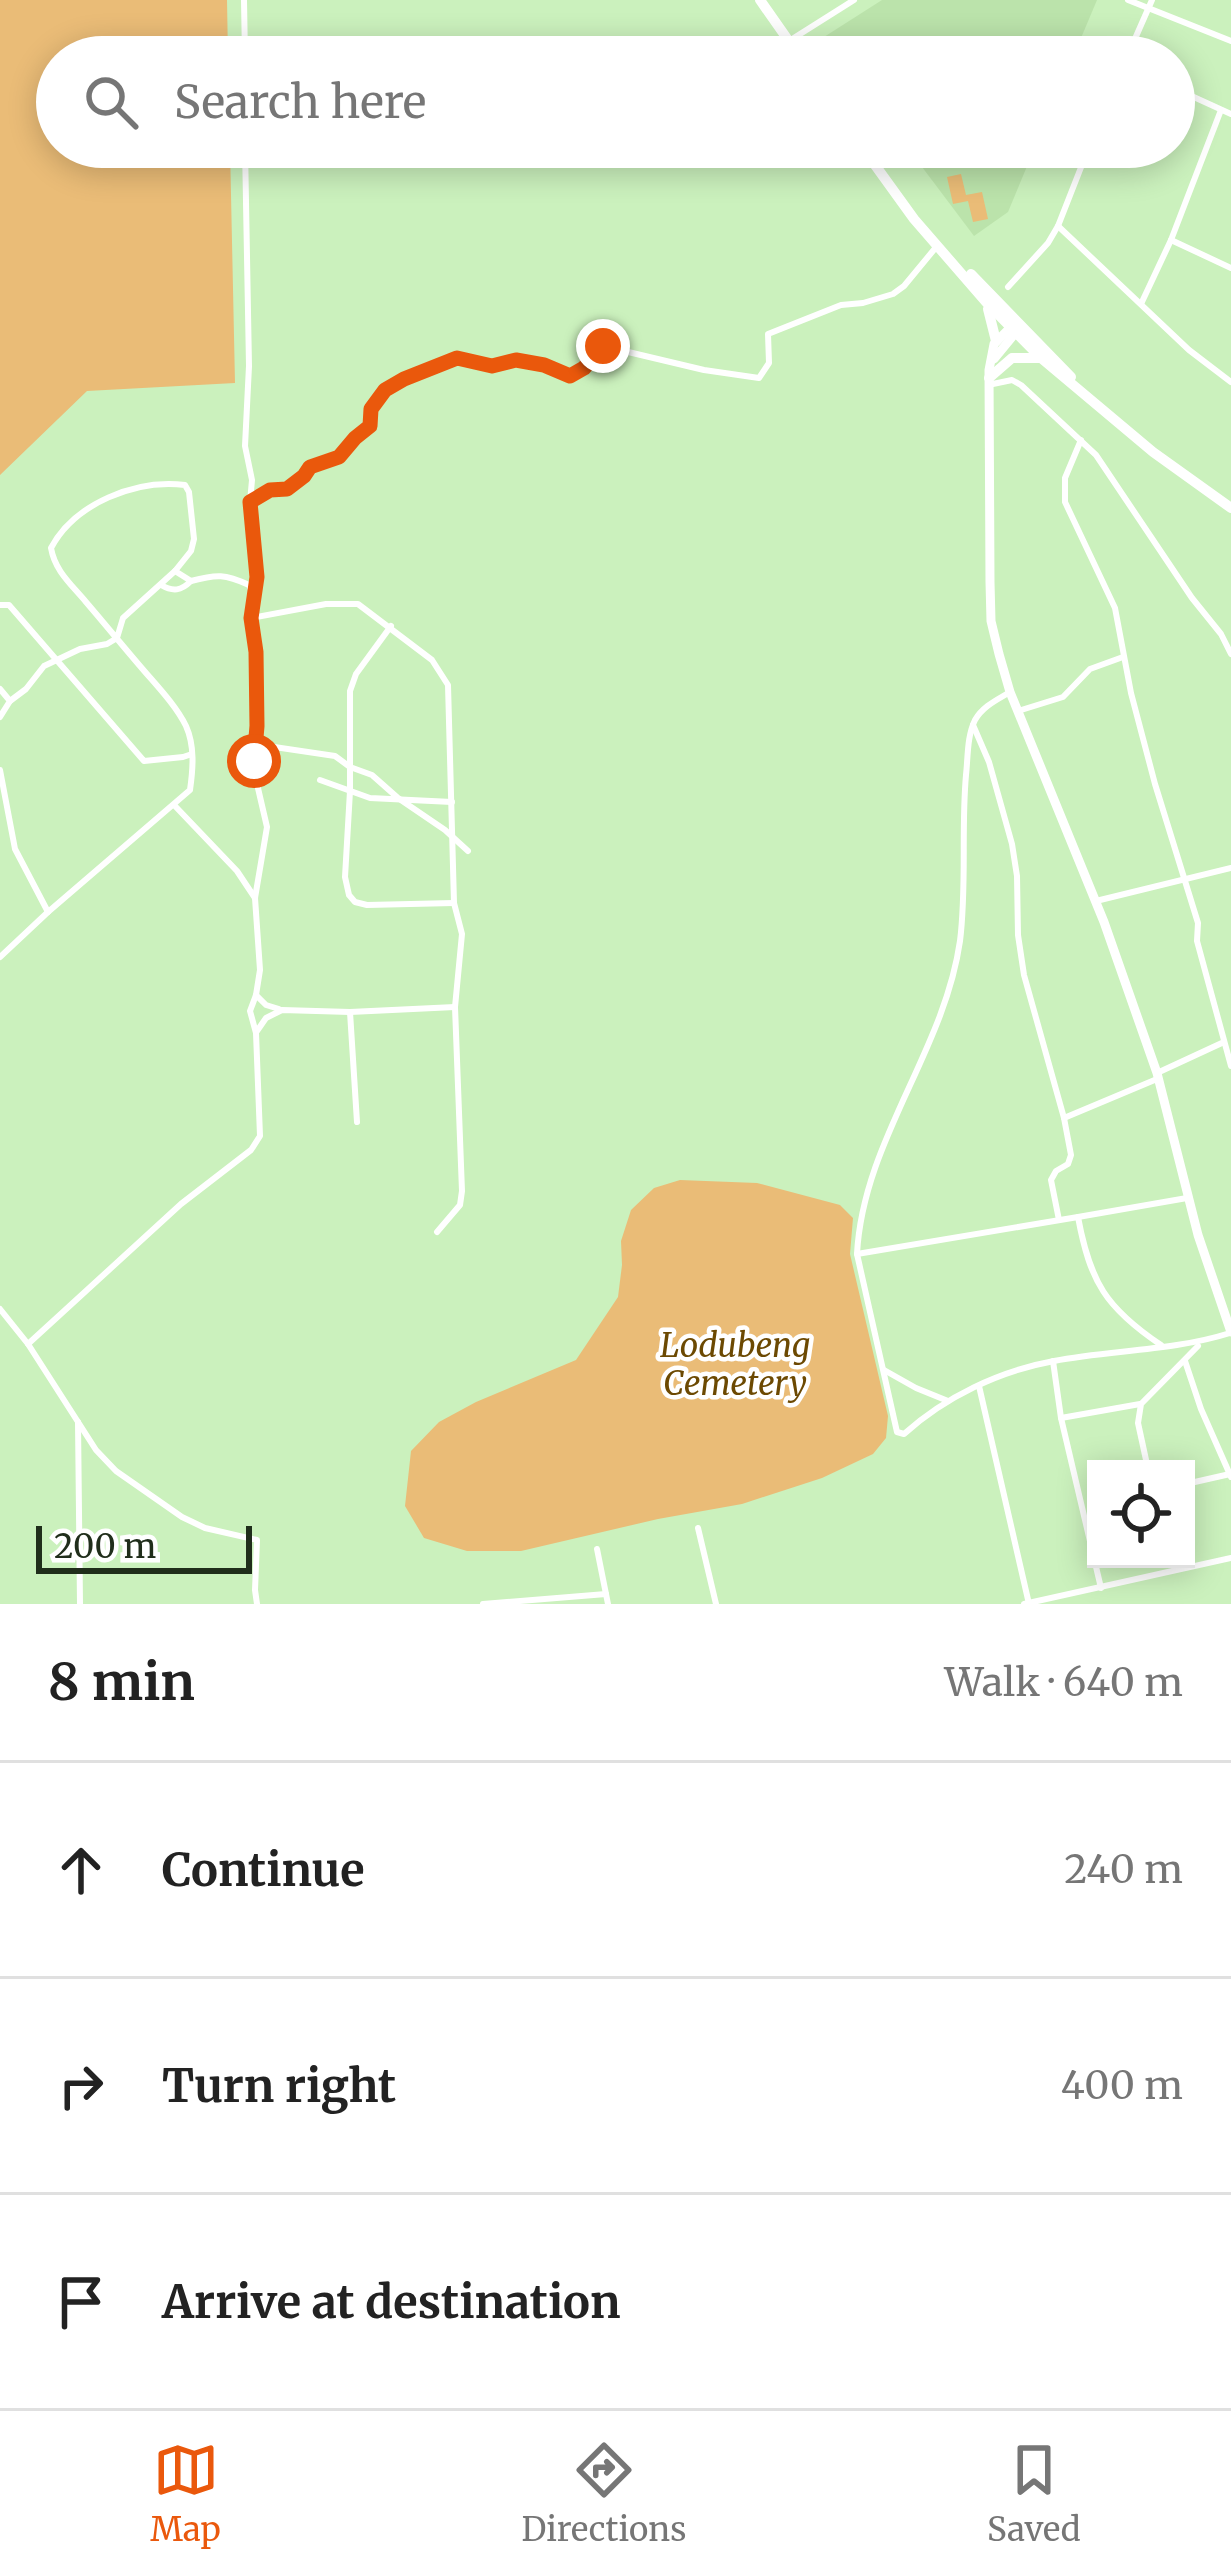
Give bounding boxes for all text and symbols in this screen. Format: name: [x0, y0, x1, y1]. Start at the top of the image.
search box: [36, 36, 1195, 168]
icon: search: [78, 69, 144, 135]
text: Search here: [174, 74, 426, 130]
route end: [576, 319, 630, 373]
route start: [227, 734, 281, 788]
park label: Lodubeng Cemetery: [660, 1325, 810, 1404]
map controls: [1087, 1460, 1195, 1568]
button: locate: [1087, 1460, 1195, 1568]
scale bar: [36, 1520, 252, 1573]
text: 200 m: [54, 1526, 156, 1567]
text: 8 min: [48, 1650, 195, 1714]
text: Walk · 640 m: [945, 1658, 1183, 1707]
icon: ahead: [48, 1837, 114, 1903]
text: Continue: [162, 1842, 364, 1898]
text: 240 m: [1064, 1845, 1183, 1894]
icon: right: [48, 2053, 114, 2119]
text: Turn right: [162, 2058, 396, 2114]
text: 400 m: [1061, 2061, 1183, 2110]
icon: arrive: [48, 2269, 114, 2335]
text: Arrive at destination: [162, 2274, 620, 2330]
tab: Map: [150, 2437, 221, 2550]
tab: Directions: [521, 2437, 686, 2550]
tab: Saved: [987, 2437, 1081, 2550]

